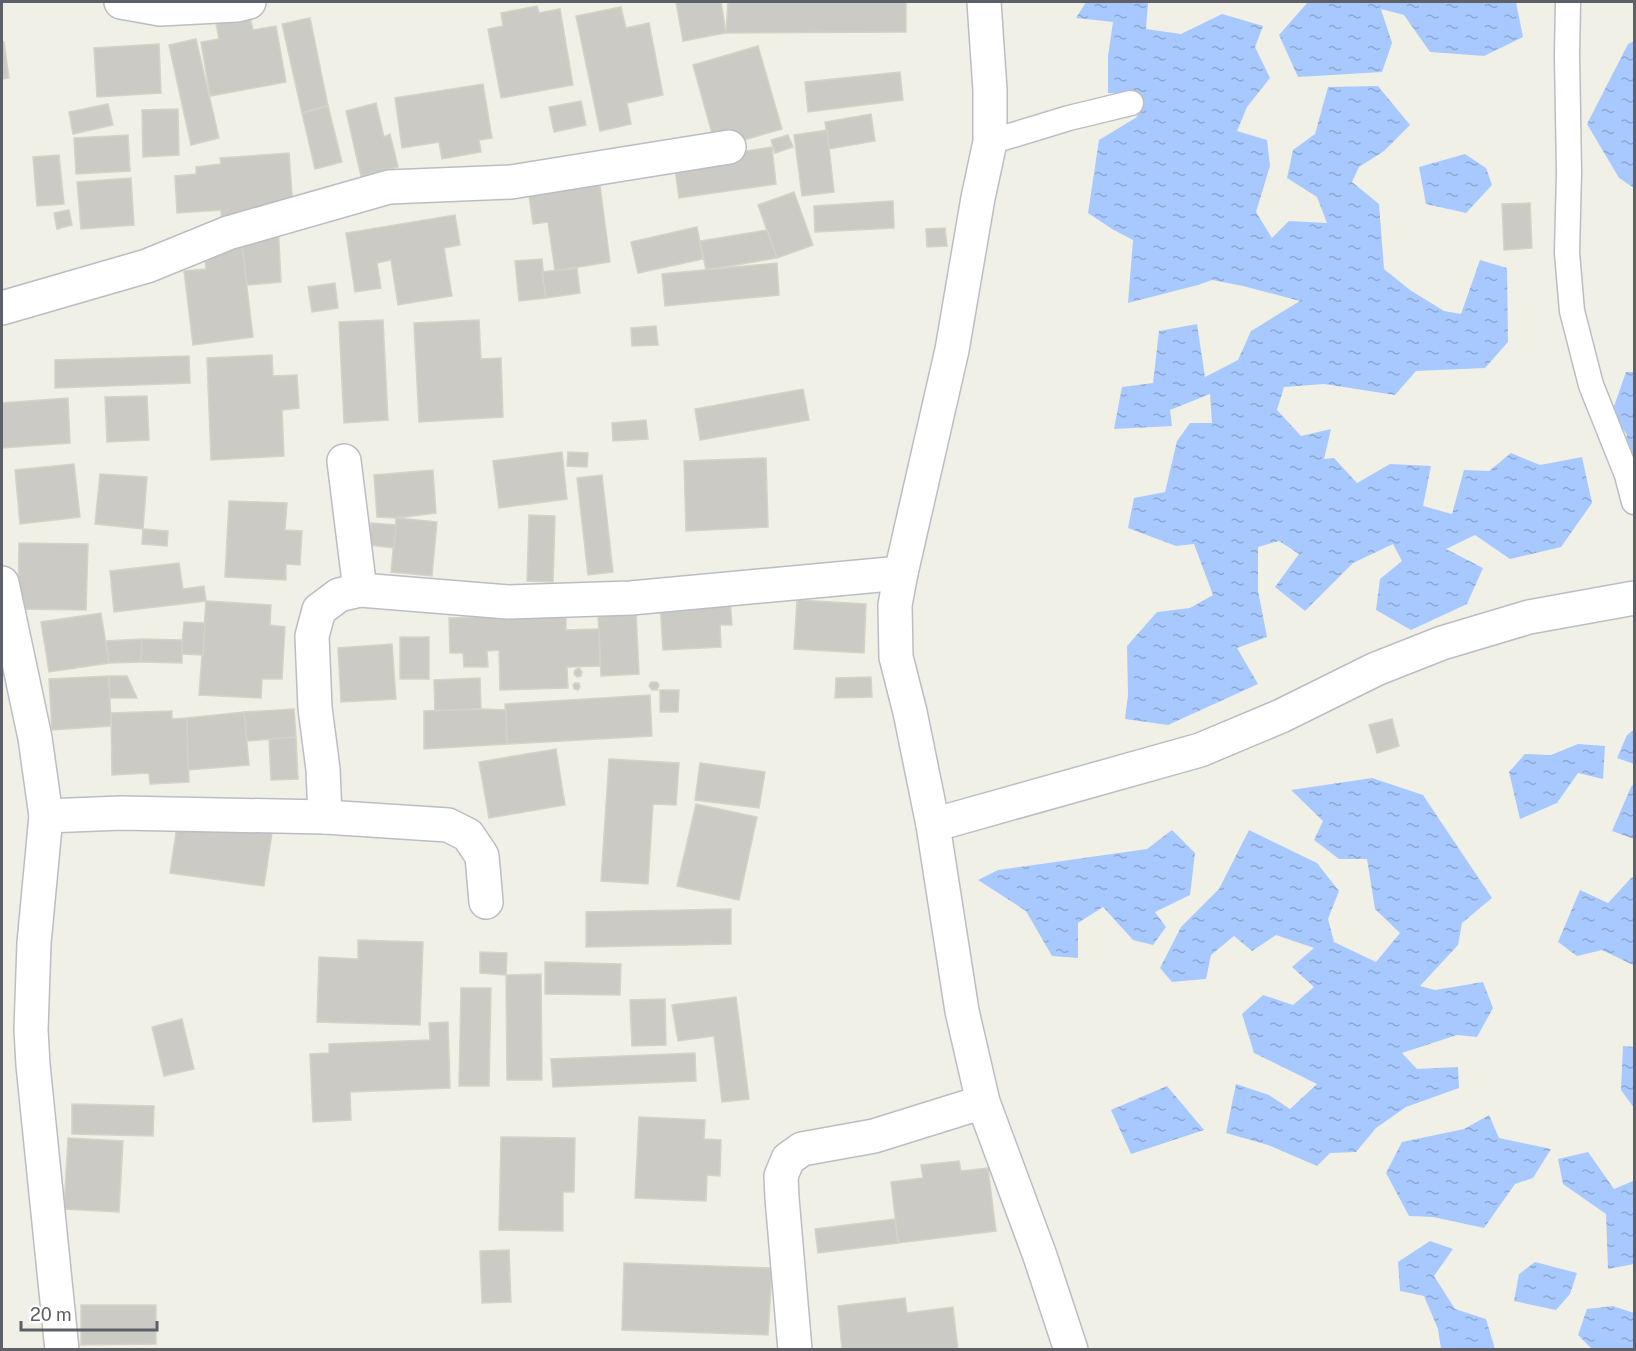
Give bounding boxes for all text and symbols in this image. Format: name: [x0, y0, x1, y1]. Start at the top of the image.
scale bar: [21, 1294, 158, 1332]
text: 20 m: [30, 1304, 72, 1325]

